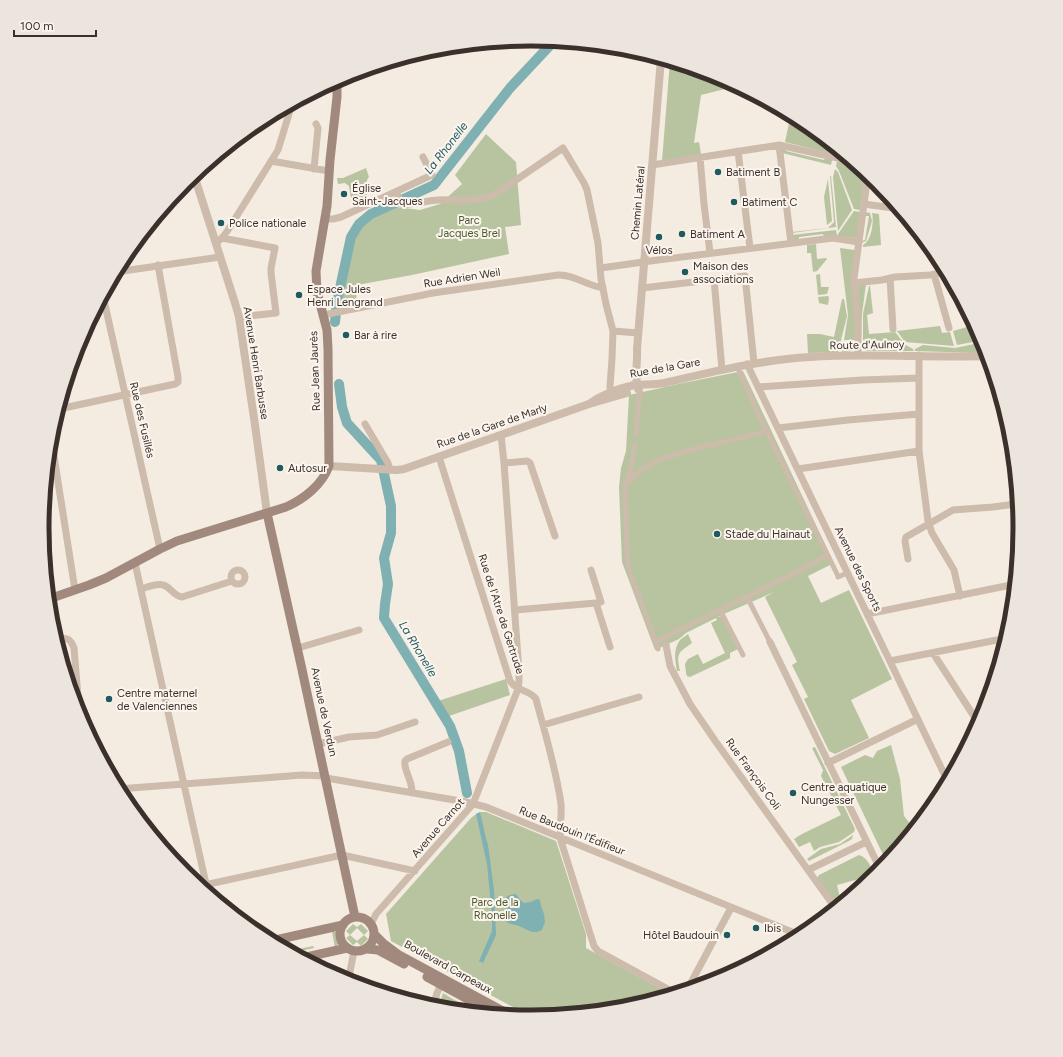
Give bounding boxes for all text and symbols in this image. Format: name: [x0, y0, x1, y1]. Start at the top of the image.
scale bar: [14, 12, 96, 38]
text: 100 m: [20, 19, 54, 33]
water label: La Rhonelle: [421, 119, 471, 177]
street label: Chemin Latéral: [628, 166, 648, 240]
place label: Batiment B: [726, 166, 780, 179]
marker: Batiment B: [713, 167, 723, 177]
place label: Église Saint-Jacques: [352, 182, 423, 208]
marker: Église Saint-Jacques: [339, 189, 349, 199]
place label: Batiment C: [742, 196, 797, 209]
marker: Batiment C: [729, 197, 739, 207]
park label: Parc Jacques Brel: [438, 214, 500, 240]
place label: Police nationale: [229, 217, 306, 230]
marker: Police nationale: [216, 218, 226, 228]
place label: Batiment A: [690, 228, 745, 241]
marker: Batiment A: [677, 229, 687, 239]
marker: Vélos: [654, 232, 664, 242]
place label: Vélos: [645, 244, 673, 257]
place label: Maison des associations: [693, 260, 754, 286]
street label: Rue Adrien Weil: [423, 265, 501, 291]
marker: Maison des associations: [680, 267, 690, 277]
place label: Espace Jules Henri Lengrand: [307, 283, 383, 309]
marker: Espace Jules Henri Lengrand: [294, 290, 304, 300]
street label: Avenue Henri Barbusse: [241, 306, 271, 420]
place label: Bar à rire: [354, 329, 397, 342]
marker: Bar à rire: [341, 330, 351, 340]
street label: Rue Jean Jaurès: [307, 331, 323, 411]
street label: Route d'Aulnoy: [829, 338, 905, 352]
street label: Rue de la Gare: [629, 355, 701, 381]
street label: Rue des Fusillés: [127, 381, 157, 459]
street label: Rue de la Gare de Marly: [435, 401, 549, 451]
place label: Autosur: [288, 462, 327, 475]
marker: Autosur: [275, 463, 285, 473]
street label: Avenue des Sports: [832, 524, 884, 614]
place label: Stade du Hainaut: [725, 528, 810, 541]
marker: Stade du Hainaut: [712, 529, 722, 539]
street label: Rue de l'Atre de Gertrude: [475, 552, 527, 676]
water label: La Rhonelle: [396, 619, 440, 680]
street label: Avenue de Verdun: [308, 666, 340, 758]
place label: Centre maternel de Valenciennes: [117, 687, 197, 713]
marker: Centre maternel de Valenciennes: [104, 694, 114, 704]
street label: Rue François Coli: [723, 736, 783, 812]
place label: Centre aquatique Nungesser: [801, 781, 887, 807]
marker: Centre aquatique Nungesser: [788, 788, 798, 798]
street label: Avenue Carnot: [409, 796, 467, 860]
street label: Rue Baudouin l'Édifieur: [517, 804, 627, 858]
park label: Parc de la Rhonelle: [471, 896, 519, 922]
place label: Ibis: [764, 922, 781, 935]
marker: Ibis: [751, 923, 761, 933]
place label: Hôtel Baudouin: [643, 929, 719, 942]
marker: Hôtel Baudouin: [722, 930, 732, 940]
street label: Boulevard Carpeaux: [402, 937, 495, 997]

